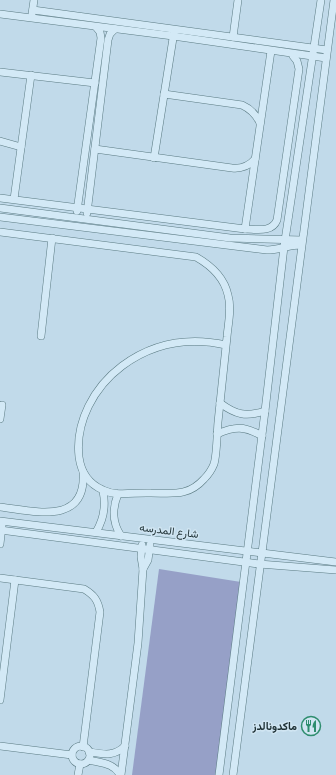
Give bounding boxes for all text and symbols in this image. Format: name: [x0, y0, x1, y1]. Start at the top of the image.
street label: شارع المدرسه: [139, 521, 200, 542]
restaurant icon: ماكدونالدز: [300, 715, 322, 737]
place label: ماكدونالدز: [251, 720, 297, 733]

